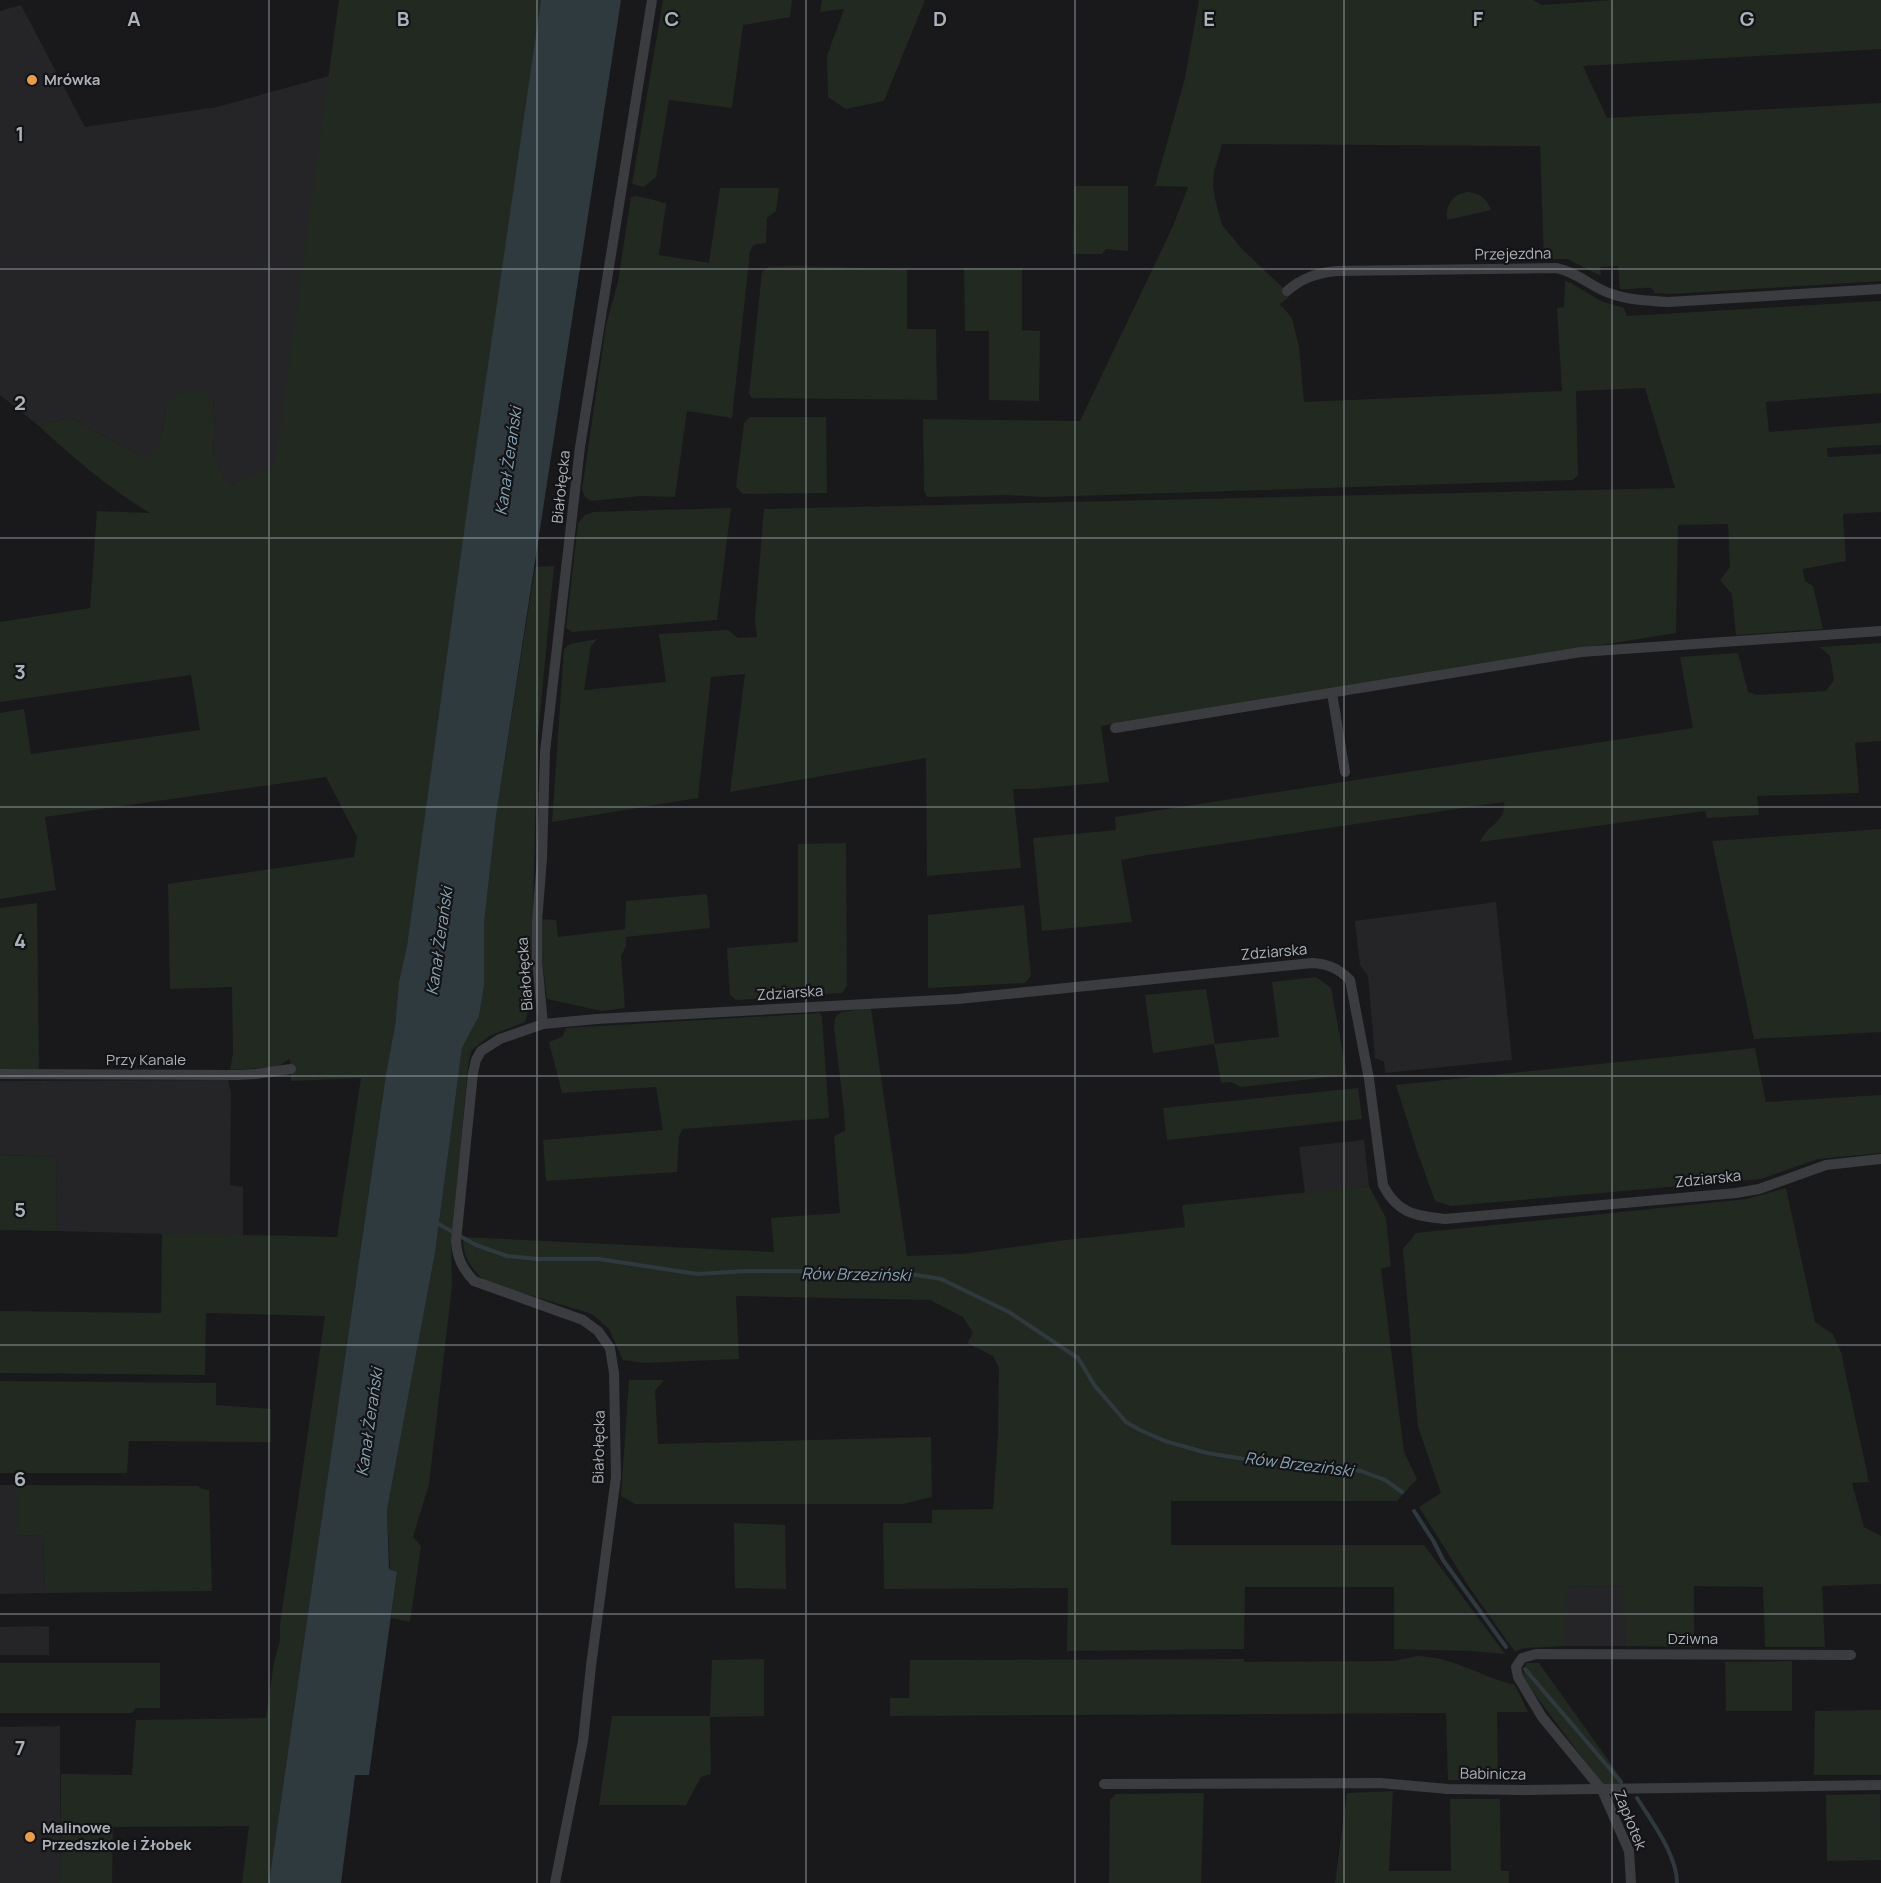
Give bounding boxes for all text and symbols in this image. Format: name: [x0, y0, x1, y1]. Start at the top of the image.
text: A: [127, 5, 141, 32]
text: B: [397, 5, 410, 32]
text: C: [665, 5, 679, 32]
text: D: [933, 5, 947, 32]
text: E: [1203, 5, 1215, 32]
text: F: [1473, 5, 1484, 32]
text: G: [1740, 5, 1755, 32]
place label: Mrówka: [44, 69, 100, 90]
marker: Mrówka: [25, 73, 39, 87]
text: 1: [16, 120, 24, 147]
street label: Przejezdna: [1475, 242, 1551, 265]
text: 2: [14, 389, 26, 416]
water label: Kanał Żerański: [490, 403, 527, 517]
street label: Białołęcka: [546, 449, 575, 525]
text: 3: [14, 658, 26, 685]
water label: Kanał Żerański: [421, 883, 458, 997]
text: 4: [14, 927, 26, 954]
street label: Białołęcka: [511, 937, 538, 1011]
street label: Zdziarska: [1240, 938, 1308, 965]
street label: Zdziarska: [756, 980, 824, 1005]
street label: Przy Kanale: [106, 1049, 186, 1070]
street label: Zdziarska: [1674, 1165, 1742, 1192]
text: 5: [14, 1196, 26, 1223]
water label: Rów Brzeziński: [801, 1262, 913, 1286]
water label: Kanał Żerański: [351, 1364, 388, 1478]
street label: Białołęcka: [587, 1410, 610, 1484]
water label: Rów Brzeziński: [1243, 1446, 1357, 1482]
text: 6: [14, 1465, 26, 1492]
street label: Dziwna: [1668, 1628, 1718, 1649]
text: 7: [15, 1734, 25, 1761]
street label: Babinicza: [1460, 1762, 1526, 1785]
street label: Zapłotek: [1609, 1787, 1652, 1853]
place label: Malinowe Przedszkole i Żłobek: [42, 1817, 192, 1855]
marker: Malinowe Przedszkole i Żłobek: [23, 1830, 37, 1844]

